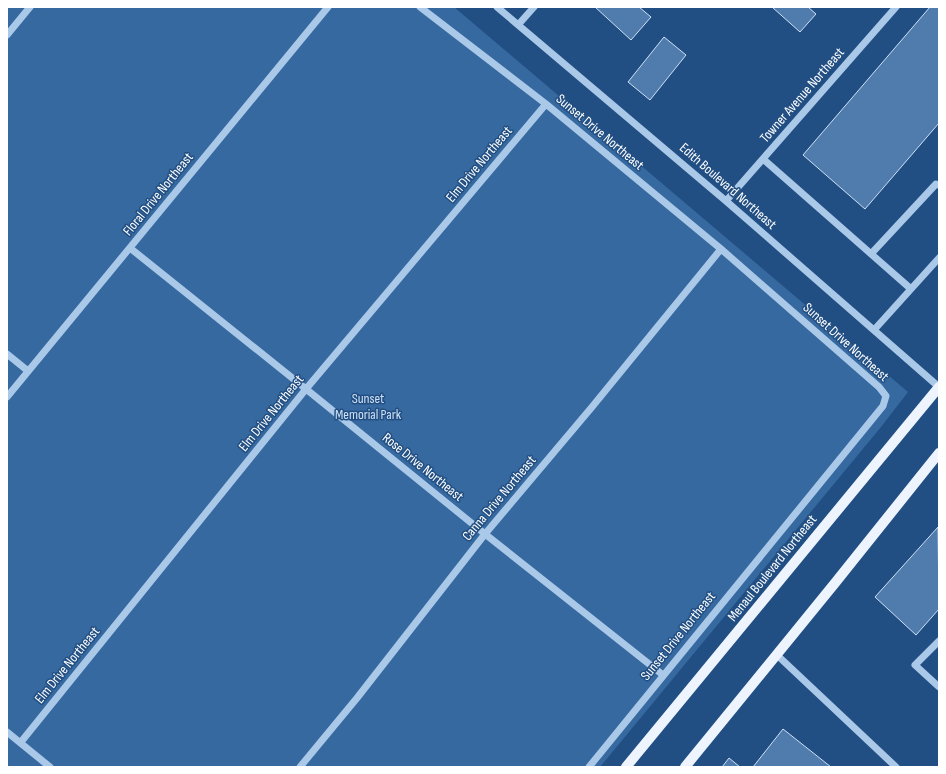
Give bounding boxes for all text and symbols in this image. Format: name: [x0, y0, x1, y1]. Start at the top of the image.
street label: Towner Avenue Northeast: [756, 44, 848, 146]
street label: Sunset Drive Northeast: [553, 90, 647, 174]
street label: Elm Drive Northeast: [442, 123, 516, 205]
street label: Edith Boulevard Northeast: [676, 139, 780, 233]
street label: Floral Drive Northeast: [119, 149, 197, 239]
street label: Sunset Drive Northeast: [800, 299, 892, 385]
street label: Elm Drive Northeast: [235, 371, 307, 455]
park label: Sunset Memorial Park: [335, 390, 402, 423]
street label: Rose Drive Northeast: [379, 429, 467, 505]
street label: Canna Drive Northeast: [458, 452, 540, 544]
street label: Menaul Boulevard Northeast: [724, 511, 820, 625]
street label: Sunset Drive Northeast: [637, 588, 719, 684]
street label: Elm Drive Northeast: [31, 623, 103, 707]

